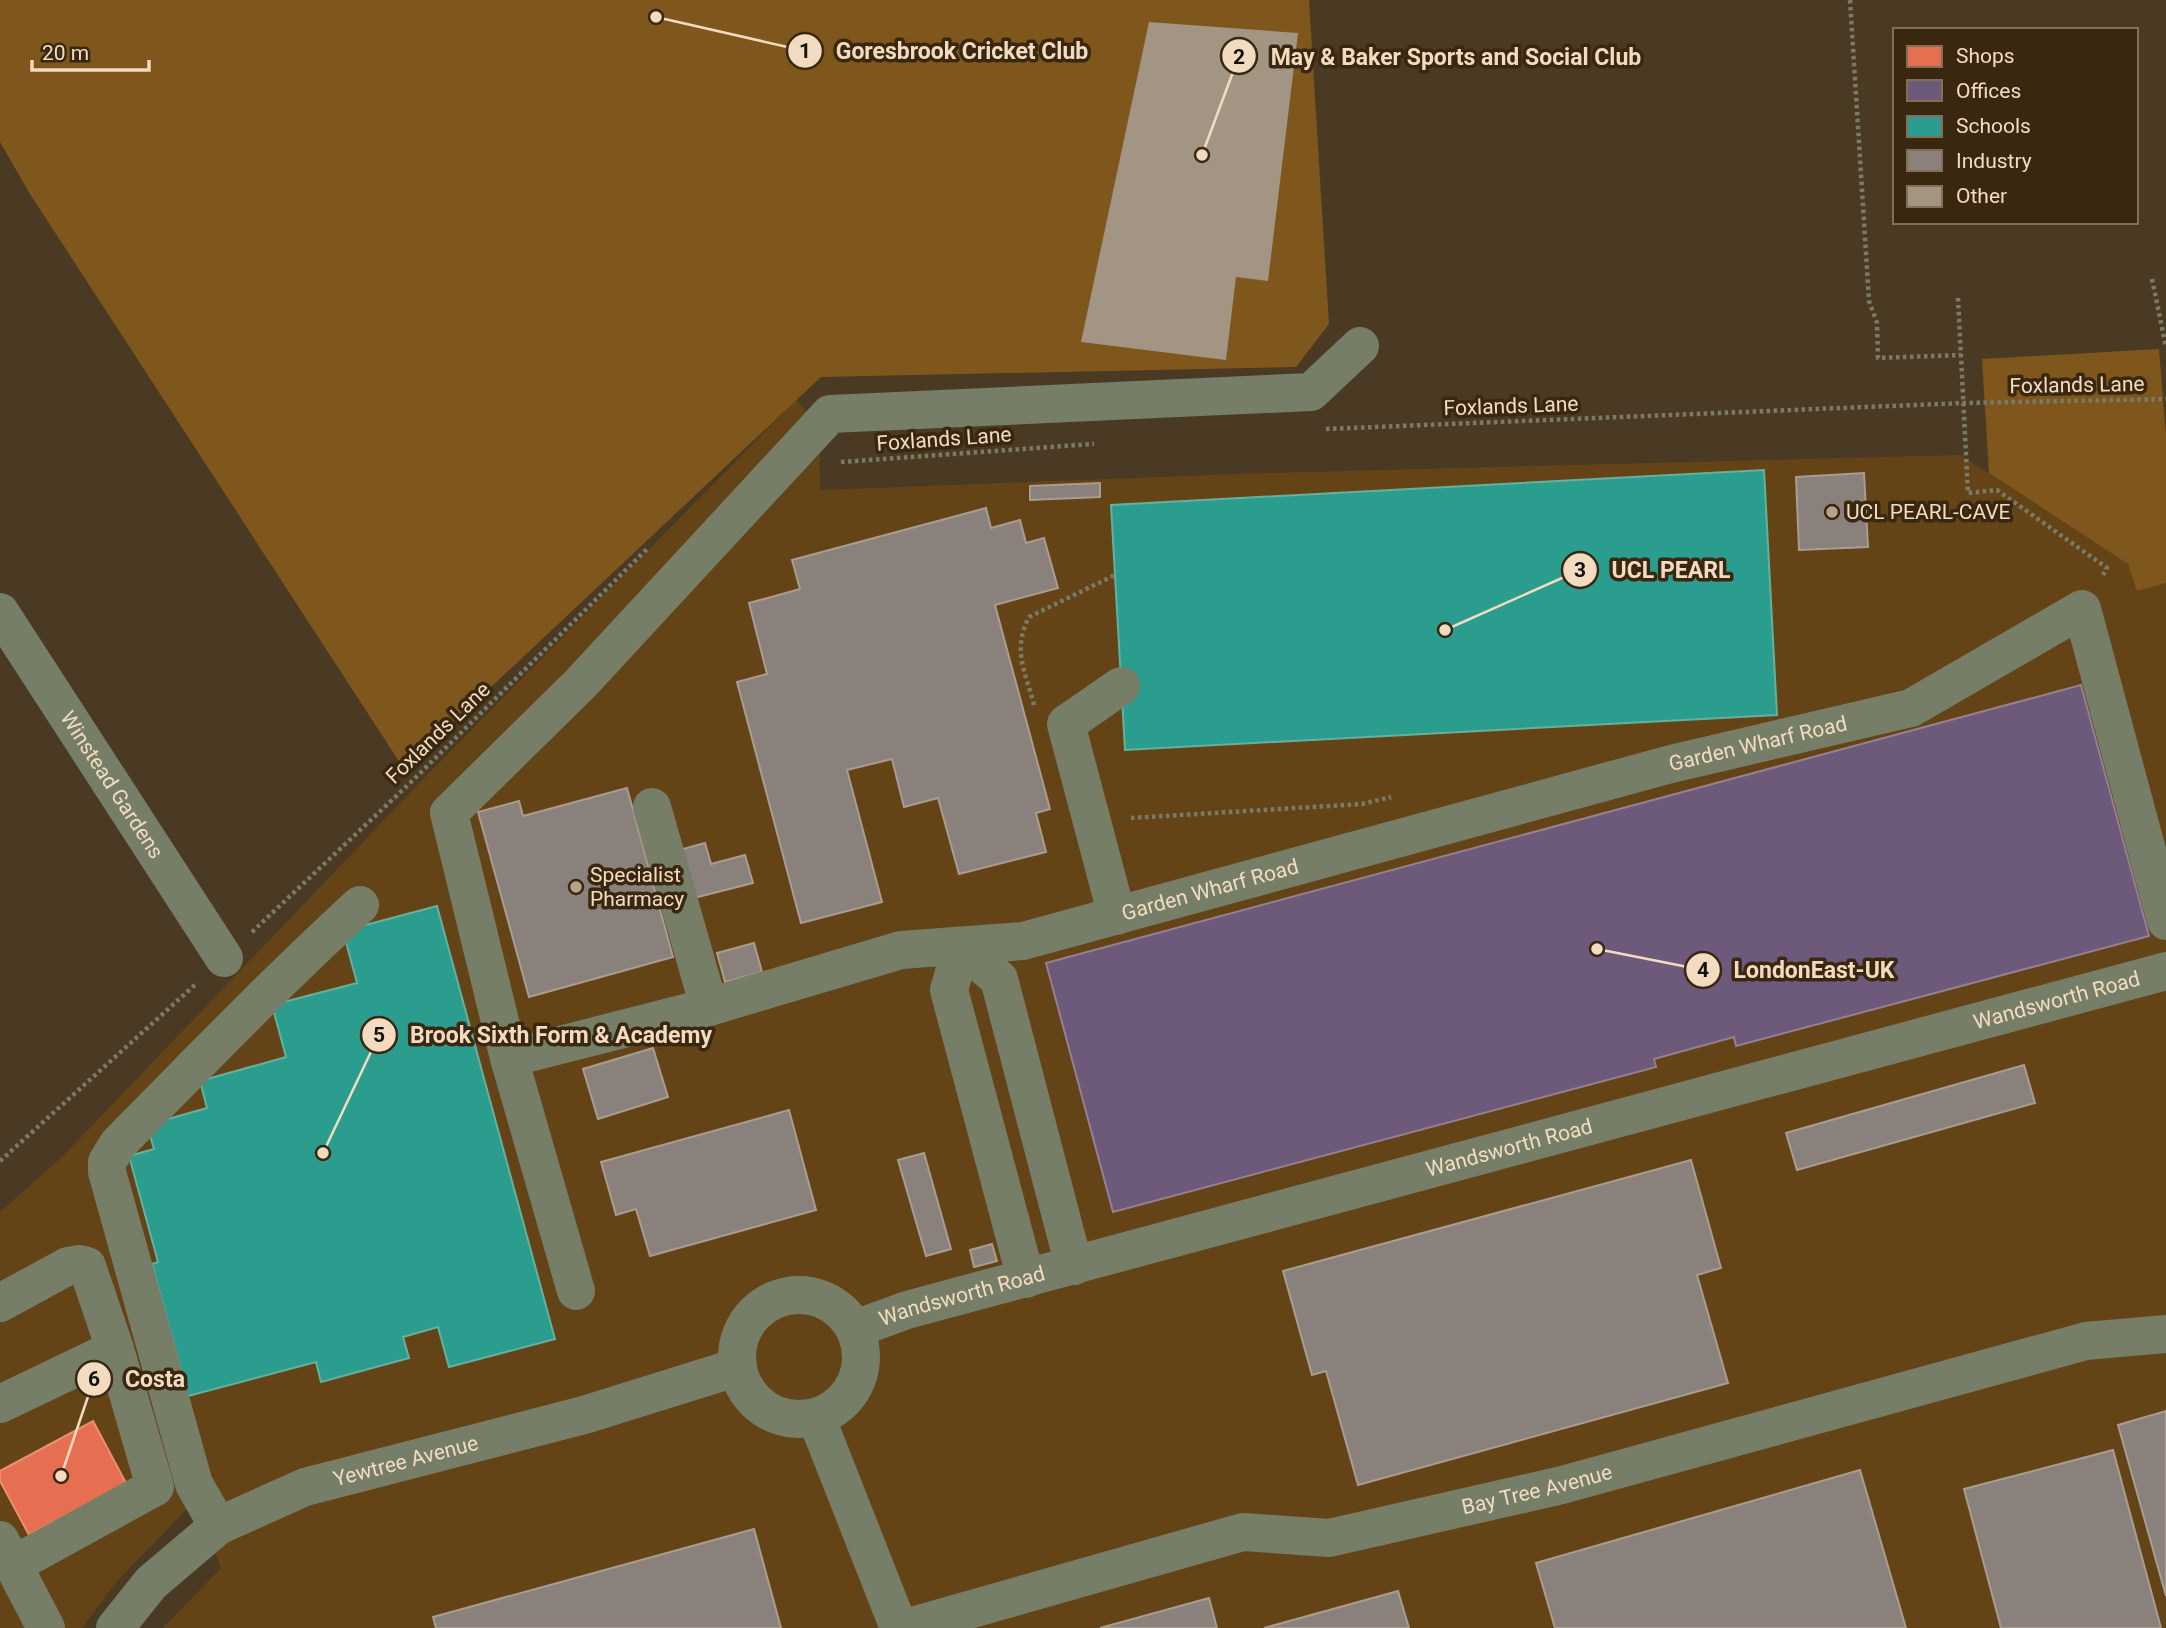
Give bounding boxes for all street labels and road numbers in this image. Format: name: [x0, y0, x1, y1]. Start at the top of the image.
street label: Foxlands Lane: [2009, 372, 2145, 398]
street label: Foxlands Lane: [1443, 392, 1579, 420]
street label: Foxlands Lane: [876, 422, 1012, 456]
street label: Foxlands Lane: [381, 677, 495, 789]
street label: Winstead Gardens: [55, 707, 168, 863]
street label: Garden Wharf Road: [1666, 711, 1849, 776]
street label: Garden Wharf Road: [1119, 854, 1301, 925]
street label: Wandsworth Road: [1971, 967, 2143, 1034]
street label: Wandsworth Road: [1423, 1114, 1595, 1182]
street label: Wandsworth Road: [876, 1261, 1048, 1331]
street label: Yewtree Avenue: [331, 1431, 481, 1491]
street label: Bay Tree Avenue: [1459, 1460, 1615, 1519]

